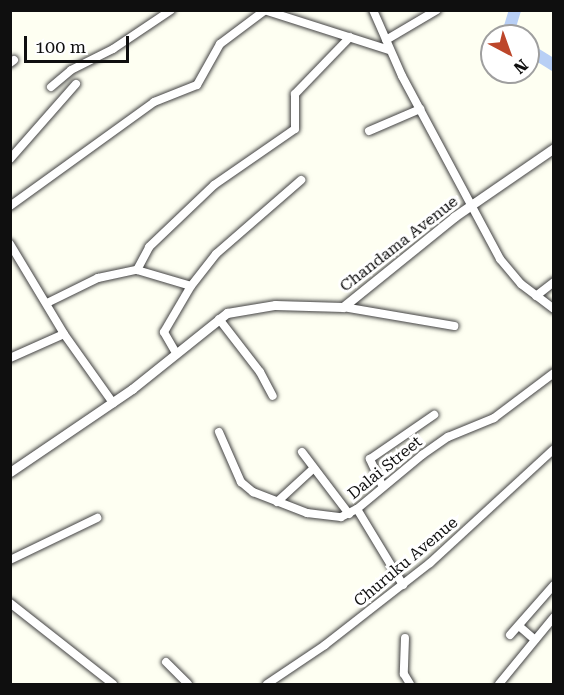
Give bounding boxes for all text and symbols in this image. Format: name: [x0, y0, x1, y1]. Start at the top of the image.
scale bar: [27, 24, 132, 62]
north arrow: [480, 24, 540, 84]
text: 100 m: [35, 36, 86, 57]
text: N: [510, 55, 532, 78]
street label: Chandama Avenue: [336, 192, 462, 296]
street label: Dalai Street: [344, 432, 426, 504]
street label: Churuku Avenue: [350, 513, 462, 611]

